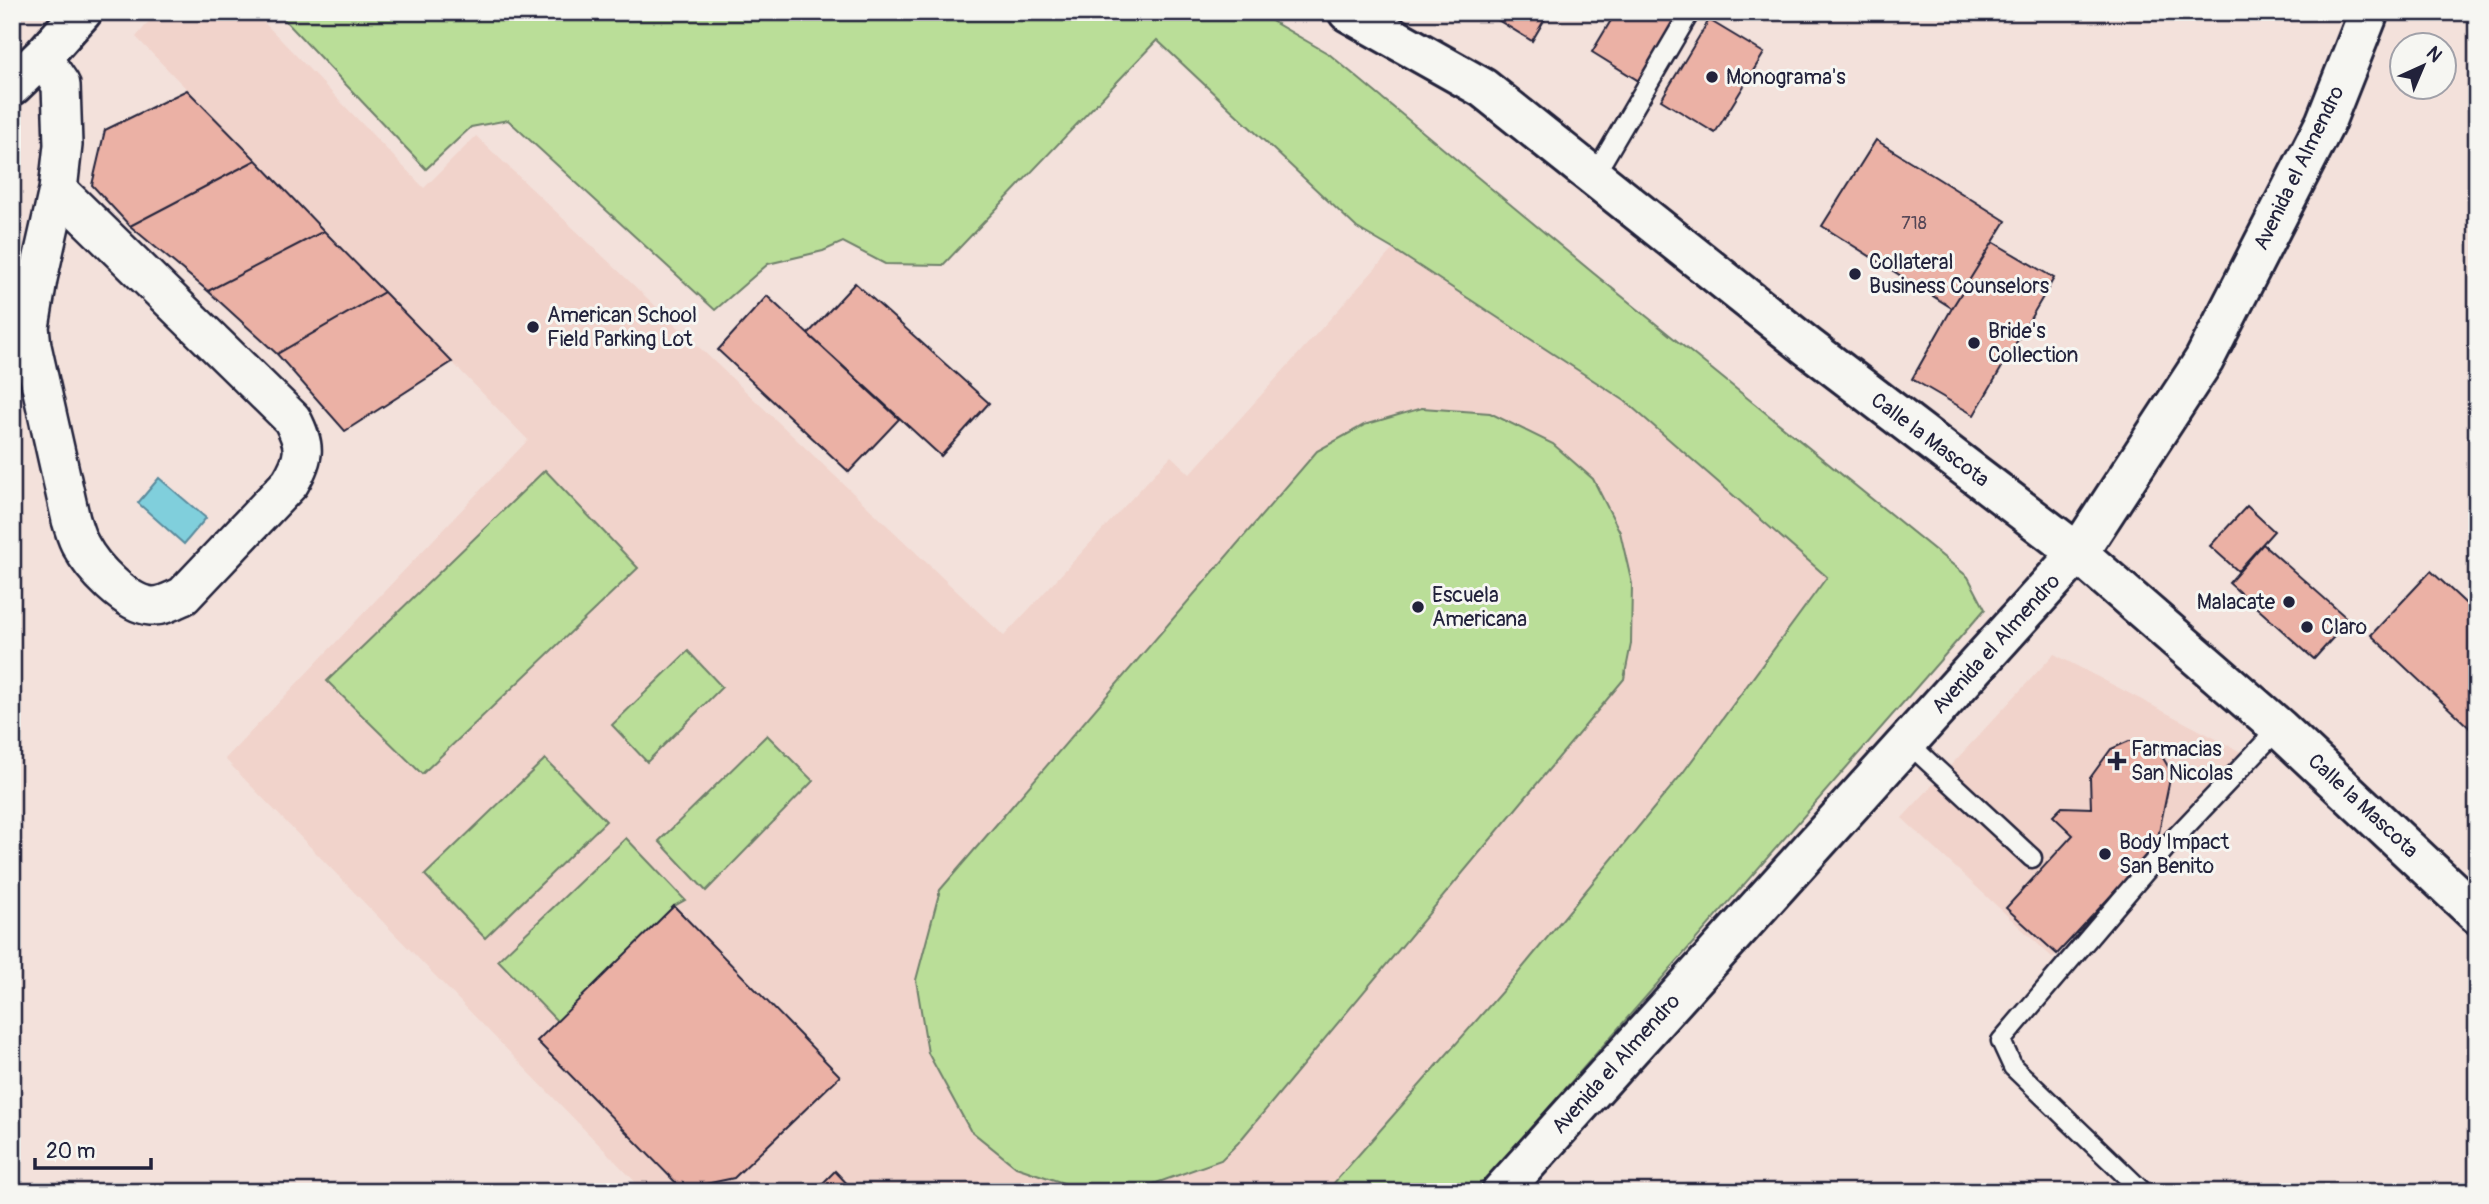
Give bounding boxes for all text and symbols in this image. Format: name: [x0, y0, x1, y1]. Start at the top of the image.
north arrow: [2388, 32, 2458, 102]
text: N: [2421, 41, 2447, 68]
place label: Monograma's: [1726, 64, 1846, 91]
marker: Monograma's: [1704, 69, 1720, 85]
street label: Avenida el Almendro: [2247, 81, 2351, 255]
house number: 718: [1901, 212, 1927, 235]
place label: Collateral Business Counselors: [1869, 249, 2050, 300]
marker: Collateral Business Counselors: [1847, 266, 1863, 282]
place label: American School Field Parking Lot: [547, 302, 697, 353]
place label: Bride's Collection: [1988, 318, 2078, 369]
marker: American School Field Parking Lot: [525, 319, 541, 335]
marker: Bride's Collection: [1966, 335, 1982, 351]
street label: Calle la Mascota: [1865, 387, 1995, 493]
street label: Avenida el Almendro: [1926, 568, 2066, 720]
place label: Escuela Americana: [1432, 582, 1527, 633]
place label: Malacate: [2197, 589, 2276, 616]
marker: Malacate: [2281, 594, 2297, 610]
marker: Escuela Americana: [1410, 599, 1426, 615]
place label: Claro: [2321, 614, 2367, 641]
marker: Claro: [2299, 619, 2315, 635]
place label: Farmacias San Nicolas: [2131, 736, 2233, 787]
street label: Calle la Mascota: [2302, 748, 2424, 864]
marker: Farmacias San Nicolas: [2109, 753, 2125, 769]
place label: Body Impact San Benito: [2119, 829, 2230, 880]
marker: Body Impact San Benito: [2097, 846, 2113, 862]
street label: Avenida el Almendro: [1546, 988, 1686, 1140]
scale bar: [35, 1127, 150, 1171]
text: 20 m: [46, 1138, 95, 1165]

